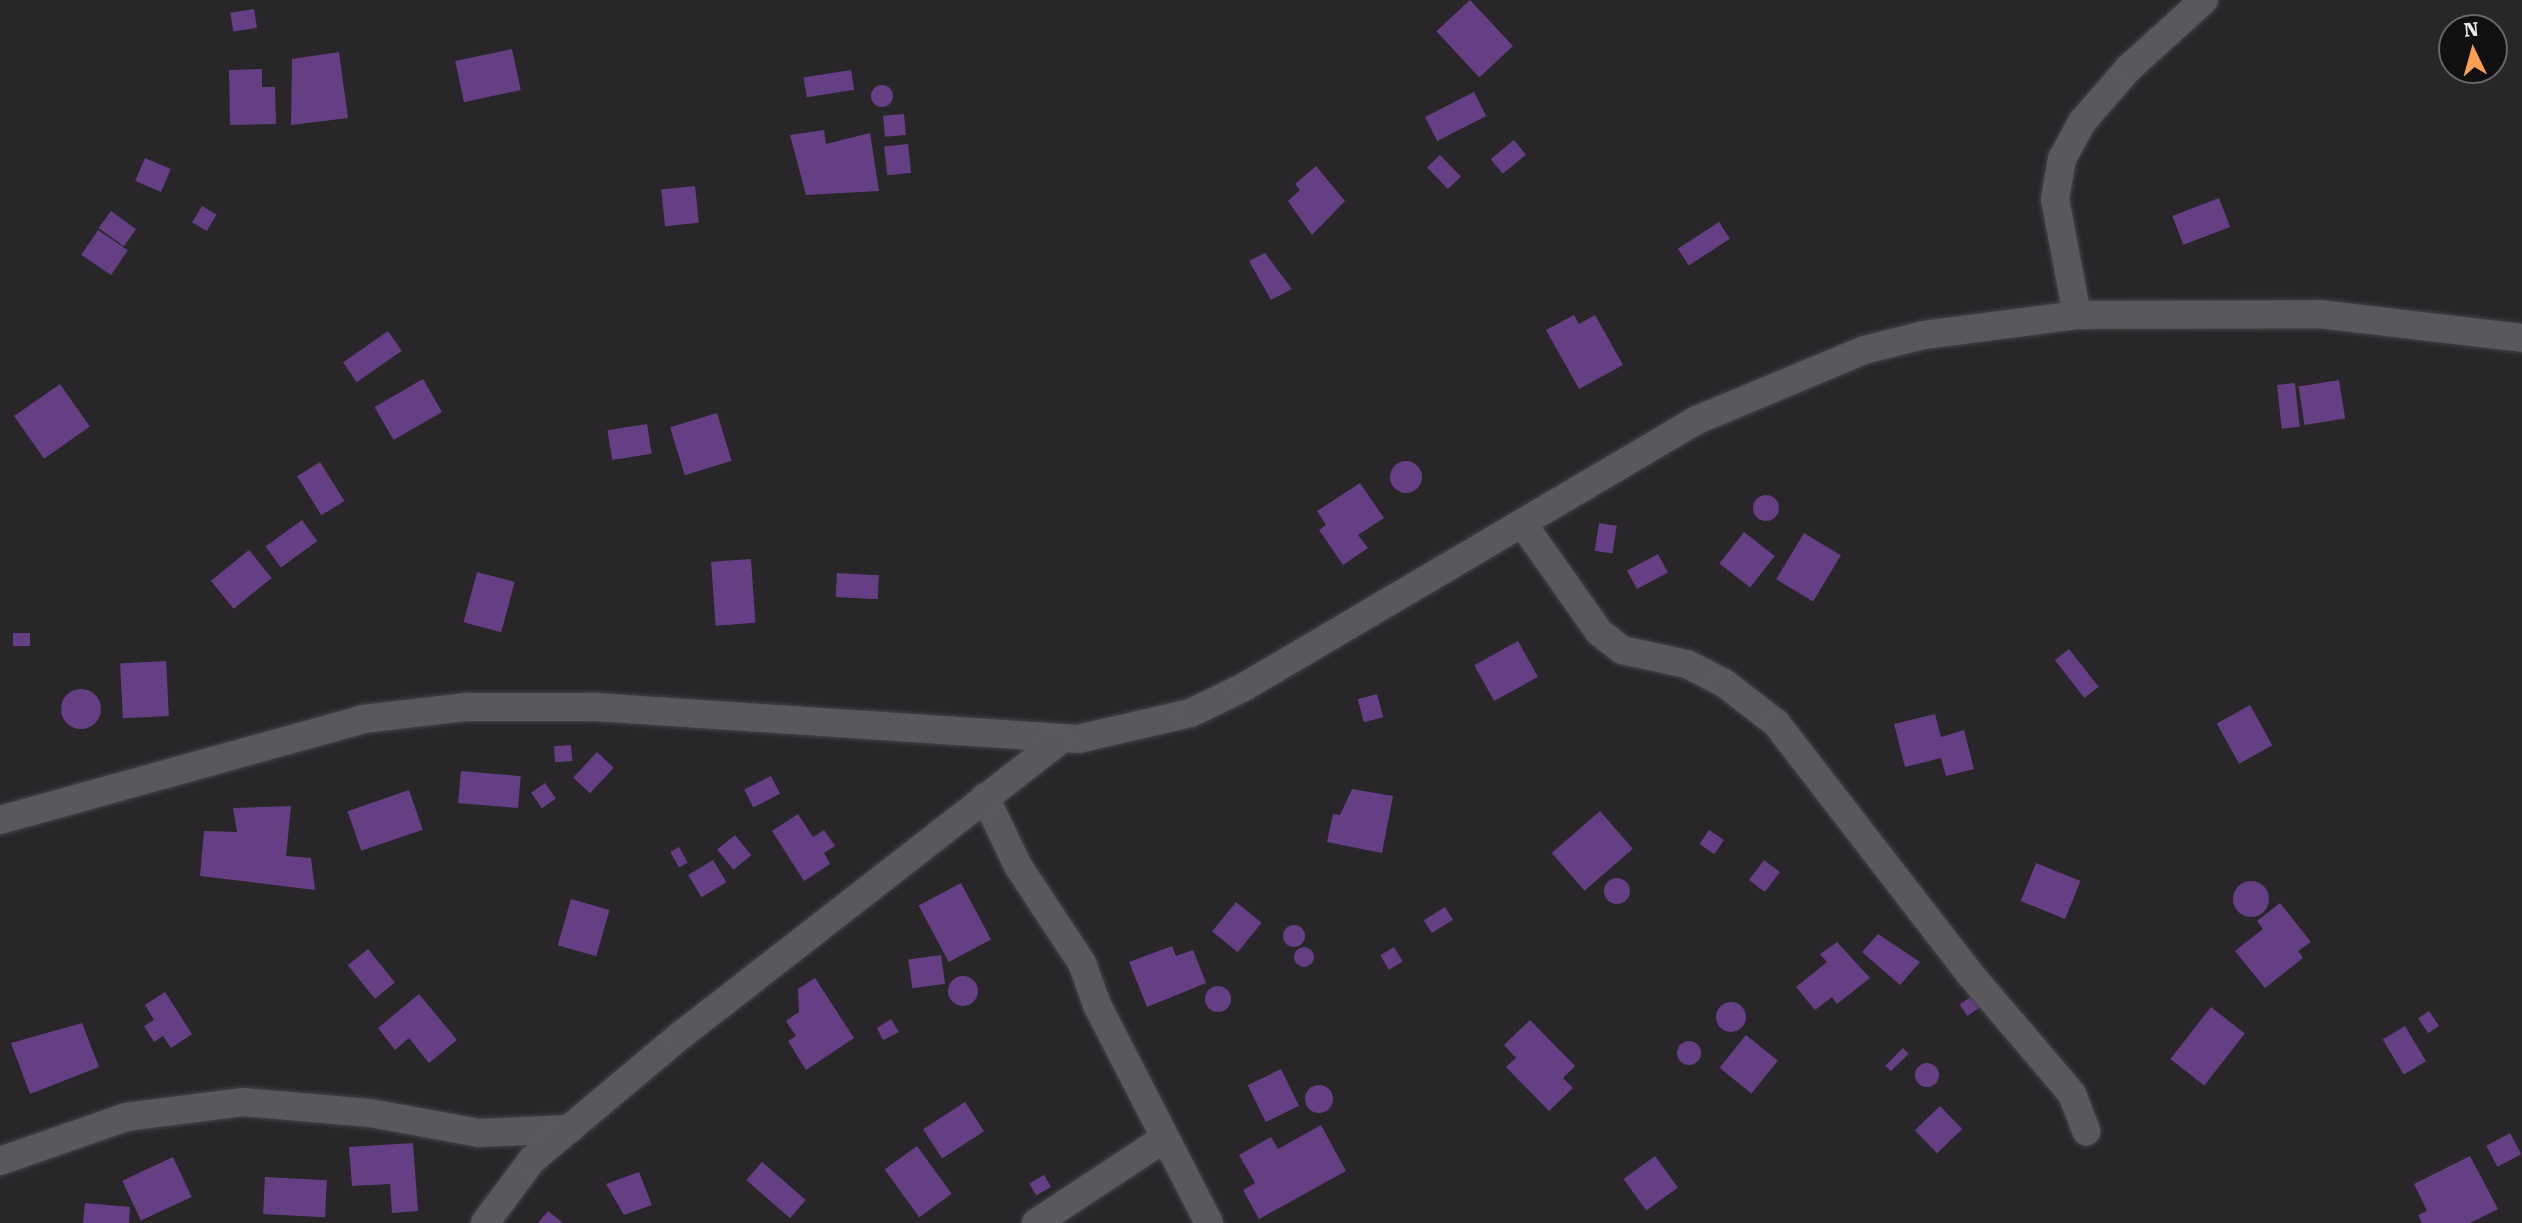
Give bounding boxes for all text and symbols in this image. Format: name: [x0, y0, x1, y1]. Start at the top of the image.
north arrow: [2438, 14, 2508, 84]
text: N: [2463, 17, 2480, 42]

